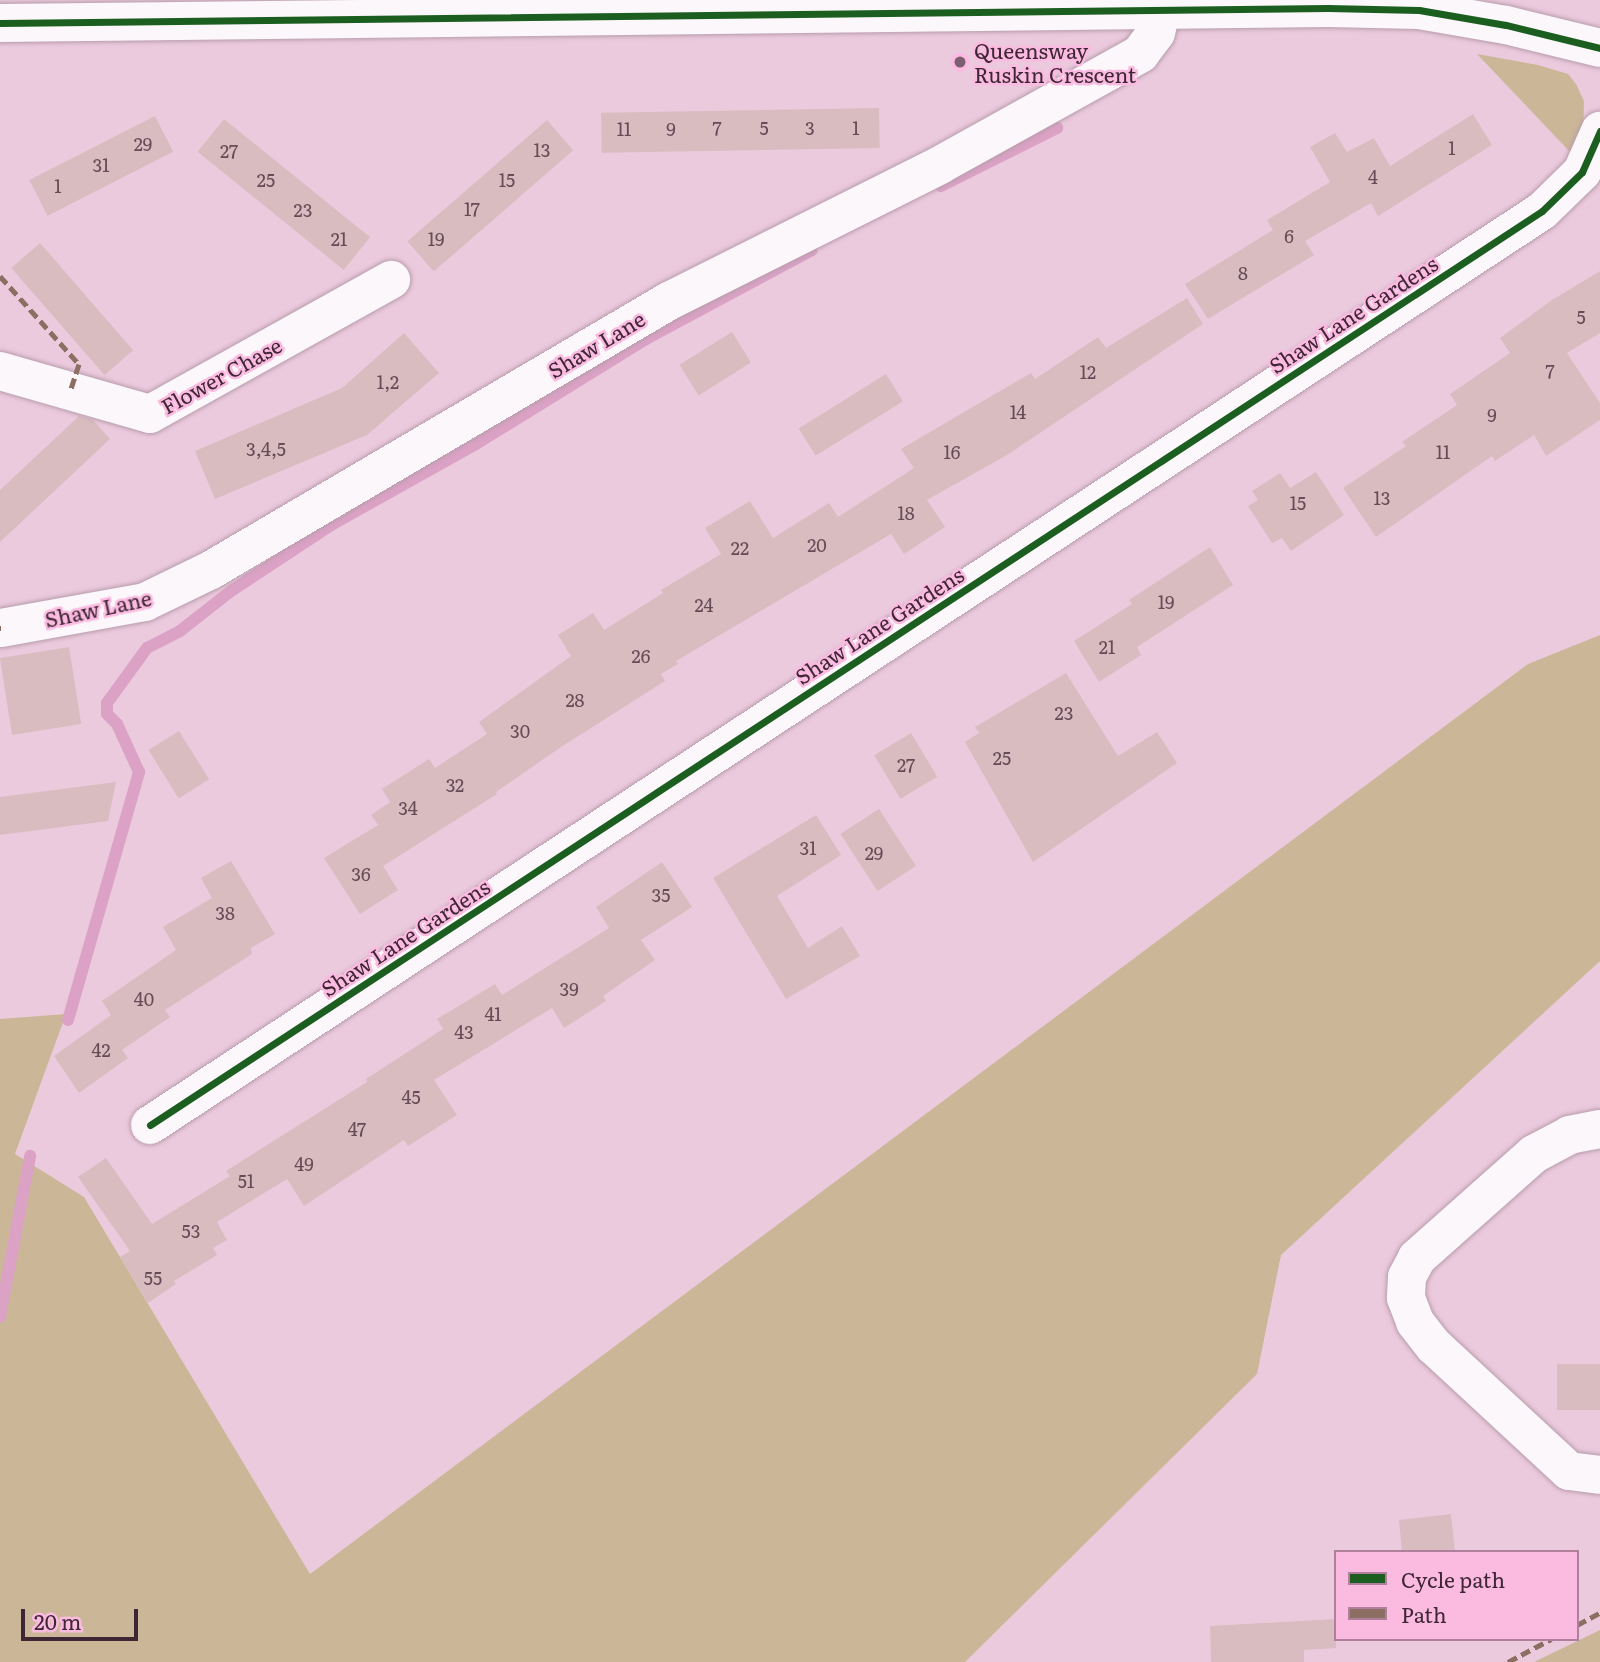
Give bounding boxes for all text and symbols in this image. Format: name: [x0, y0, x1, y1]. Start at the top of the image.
place label: Queensway Ruskin Crescent: [974, 37, 1136, 87]
marker: Queensway Ruskin Crescent: [952, 54, 968, 70]
house number: 7: [712, 117, 722, 139]
house number: 5: [759, 117, 769, 139]
house number: 3: [805, 117, 815, 139]
house number: 1: [852, 117, 860, 139]
house number: 11: [617, 118, 631, 140]
house number: 9: [666, 118, 676, 140]
house number: 29: [134, 133, 152, 155]
house number: 1: [1448, 137, 1456, 159]
house number: 13: [533, 139, 551, 161]
house number: 27: [220, 140, 238, 162]
house number: 31: [92, 154, 110, 176]
house number: 4: [1368, 166, 1378, 188]
house number: 25: [257, 169, 275, 191]
house number: 15: [499, 169, 515, 191]
house number: 1: [54, 175, 62, 197]
house number: 17: [464, 198, 480, 220]
house number: 23: [294, 199, 312, 221]
house number: 6: [1284, 225, 1294, 247]
house number: 21: [331, 228, 347, 250]
house number: 19: [428, 228, 444, 250]
street label: Shaw Lane Gardens: [1264, 250, 1442, 378]
house number: 8: [1238, 262, 1248, 284]
street label: Shaw Lane: [543, 305, 649, 383]
house number: 5: [1576, 306, 1586, 328]
street label: Flower Chase: [156, 332, 286, 418]
house number: 7: [1545, 360, 1555, 382]
house number: 12: [1080, 361, 1096, 383]
house number: 1,2: [377, 371, 399, 393]
house number: 14: [1010, 401, 1026, 423]
house number: 9: [1487, 404, 1497, 426]
house number: 3,4,5: [246, 438, 286, 460]
house number: 16: [944, 441, 960, 463]
house number: 11: [1436, 441, 1450, 463]
house number: 13: [1373, 487, 1391, 509]
house number: 15: [1290, 492, 1306, 514]
house number: 18: [897, 502, 915, 524]
house number: 20: [807, 534, 827, 556]
house number: 22: [731, 537, 749, 559]
street label: Shaw Lane Gardens: [790, 561, 968, 689]
street label: Shaw Lane: [42, 584, 154, 632]
house number: 19: [1158, 591, 1174, 613]
house number: 24: [694, 594, 714, 616]
house number: 21: [1099, 636, 1115, 658]
house number: 26: [632, 645, 650, 667]
house number: 28: [565, 689, 585, 711]
house number: 23: [1055, 702, 1073, 724]
house number: 30: [510, 720, 530, 742]
house number: 25: [993, 747, 1011, 769]
house number: 27: [897, 754, 915, 776]
house number: 32: [446, 774, 464, 796]
house number: 34: [398, 797, 418, 819]
house number: 31: [799, 837, 817, 859]
house number: 29: [865, 842, 883, 864]
house number: 36: [351, 863, 371, 885]
street label: Shaw Lane Gardens: [316, 873, 494, 1001]
house number: 35: [652, 884, 670, 906]
house number: 38: [215, 902, 235, 924]
house number: 39: [559, 978, 579, 1000]
house number: 40: [134, 988, 154, 1010]
house number: 41: [484, 1003, 502, 1025]
house number: 43: [454, 1021, 474, 1043]
house number: 42: [91, 1039, 111, 1061]
house number: 45: [401, 1086, 421, 1108]
house number: 47: [348, 1118, 366, 1140]
house number: 49: [294, 1153, 314, 1175]
house number: 51: [238, 1170, 254, 1192]
house number: 53: [182, 1220, 200, 1242]
house number: 55: [144, 1267, 162, 1289]
legend: [1334, 1550, 1579, 1641]
text: Cycle path: [1401, 1563, 1505, 1594]
scale bar: [24, 1596, 142, 1640]
text: Path: [1401, 1598, 1447, 1629]
text: 20 m: [34, 1605, 81, 1636]

